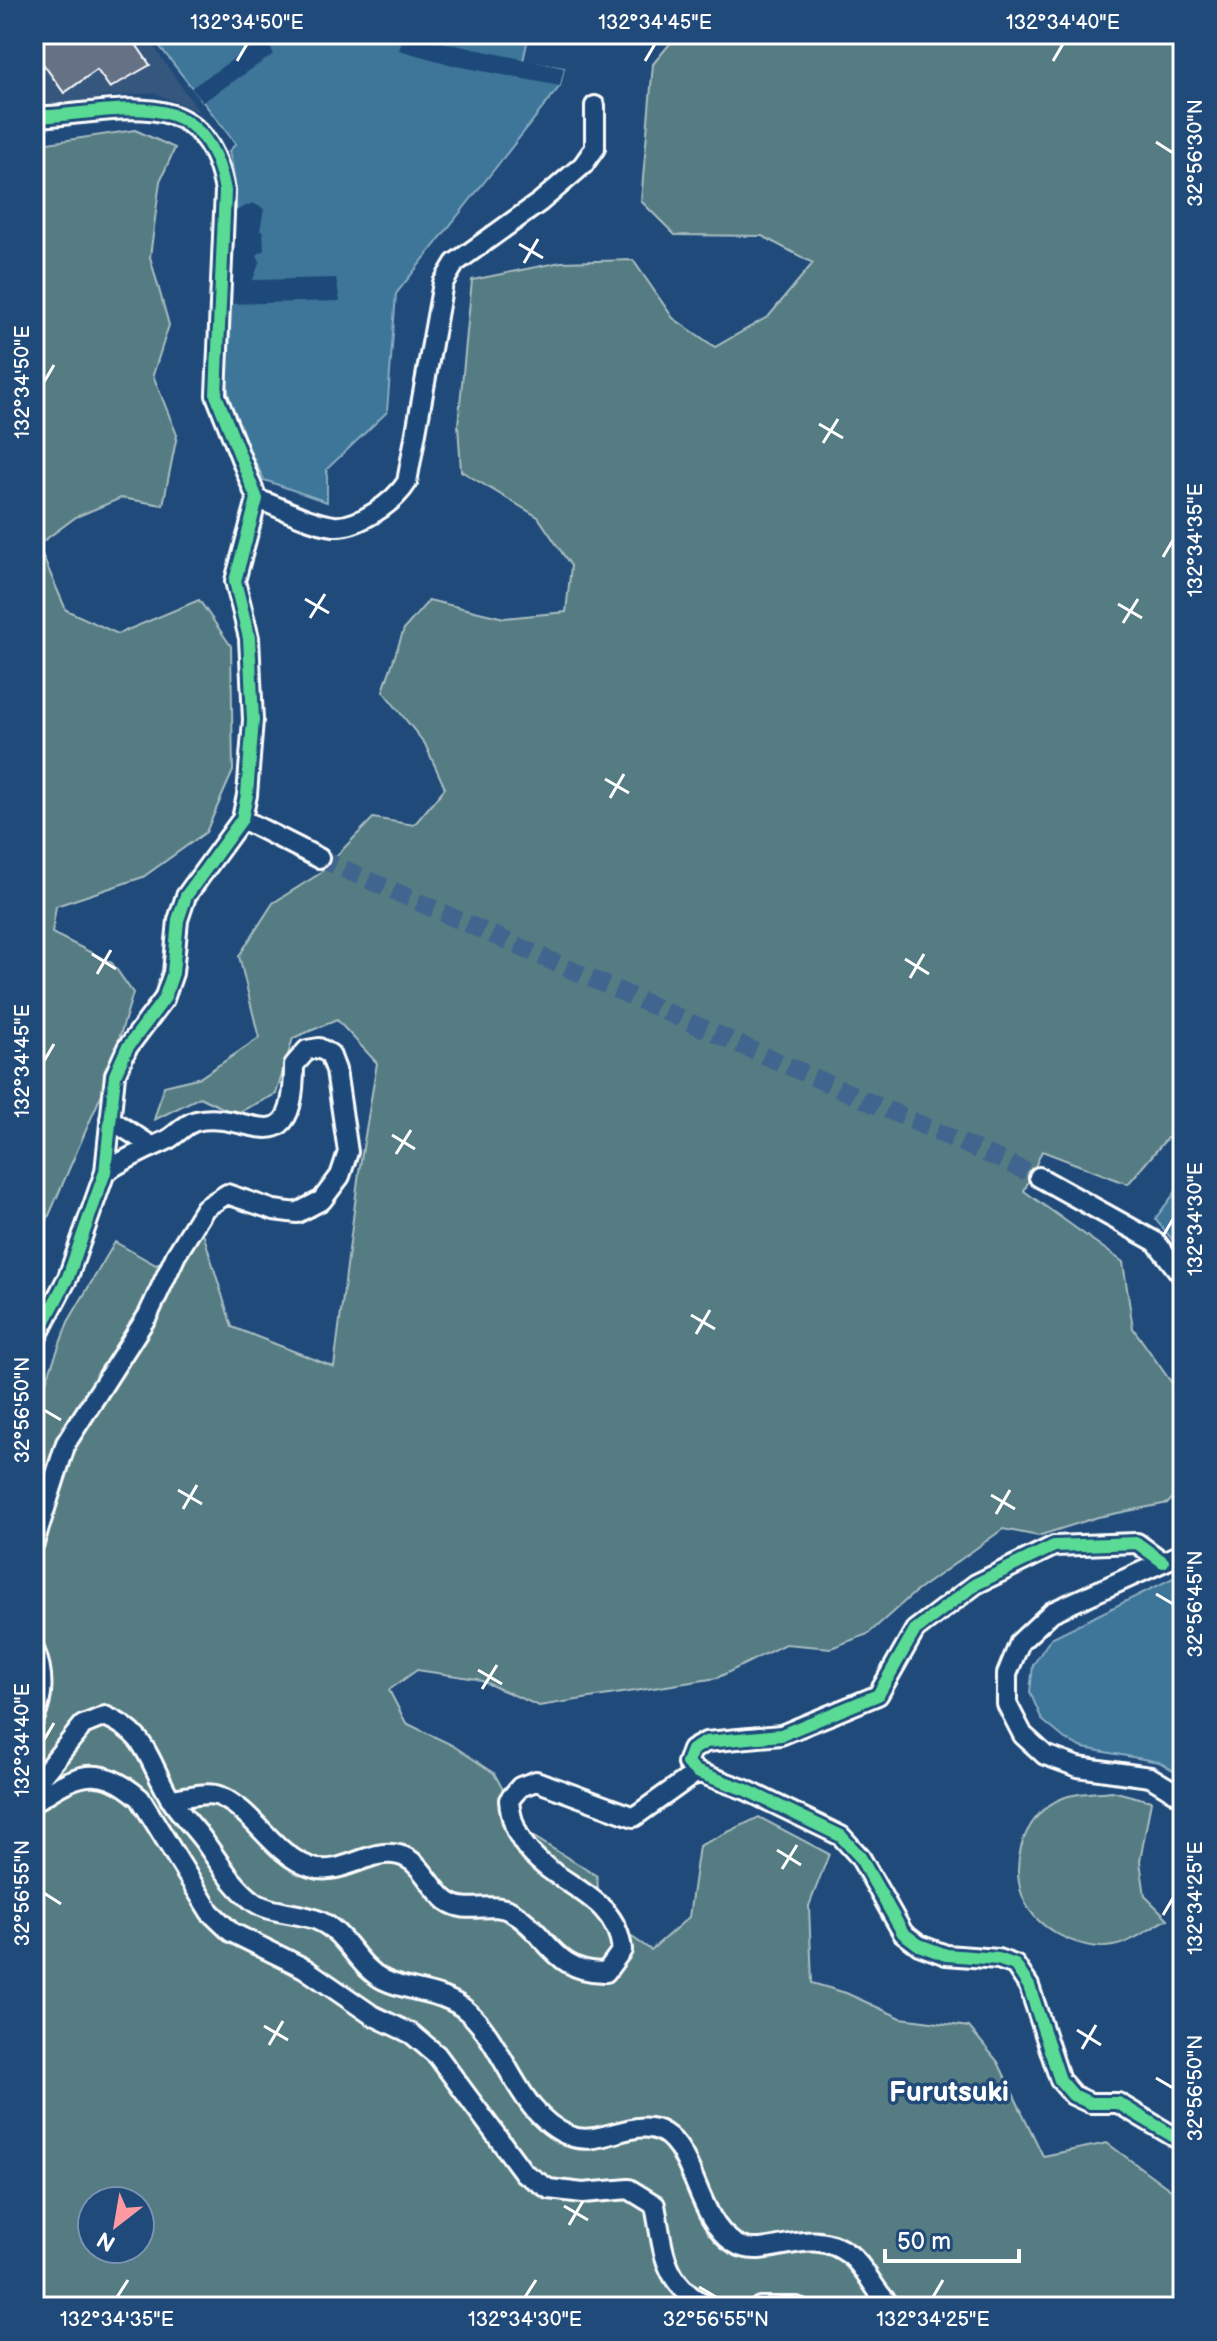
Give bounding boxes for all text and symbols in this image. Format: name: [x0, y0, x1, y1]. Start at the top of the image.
text: 132°34'50"E: [190, 11, 304, 35]
text: 132°34'45"E: [598, 11, 712, 35]
text: 132°34'40"E: [1006, 11, 1120, 35]
text: 32°56'30"N: [1184, 99, 1208, 207]
text: 132°34'50"E: [11, 325, 35, 439]
text: 132°34'35"E: [1184, 483, 1208, 597]
text: 132°34'45"E: [11, 1004, 35, 1118]
text: 132°34'30"E: [1184, 1162, 1208, 1276]
text: 32°56'50"N: [11, 1357, 35, 1463]
text: 32°56'45"N: [1184, 1551, 1208, 1658]
text: 132°34'40"E: [11, 1683, 35, 1797]
text: 32°56'55"N: [11, 1840, 35, 1946]
text: 132°34'25"E: [1184, 1841, 1208, 1955]
text: 32°56'50"N: [1184, 2035, 1208, 2141]
district label: Furutsuki: [889, 2076, 1009, 2109]
north arrow: [76, 2185, 156, 2265]
scale bar: [885, 2213, 1019, 2263]
text: N: [92, 2225, 121, 2257]
text: 50 m: [897, 2227, 951, 2256]
text: 132°34'35"E: [60, 2308, 174, 2332]
text: 132°34'30"E: [468, 2308, 582, 2332]
text: 32°56'55"N: [663, 2308, 769, 2332]
text: 132°34'25"E: [876, 2308, 990, 2332]

